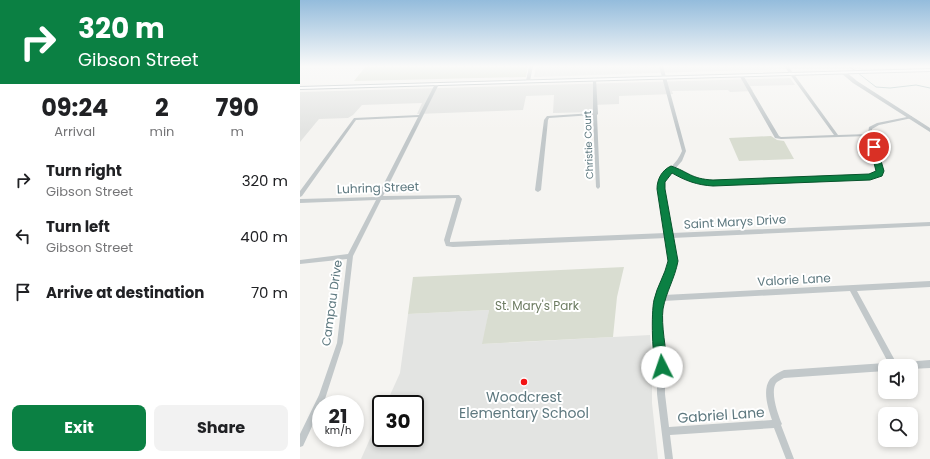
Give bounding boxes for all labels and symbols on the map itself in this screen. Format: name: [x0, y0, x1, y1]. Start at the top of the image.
street label: Christie Court: [580, 110, 597, 179]
pin: [857, 130, 891, 164]
street label: Luhring Street: [337, 178, 419, 197]
street label: Saint Marys Drive: [683, 210, 787, 233]
street label: Campau Drive: [317, 259, 346, 347]
street label: Valorie Lane: [757, 269, 831, 290]
park label: St. Mary's Park: [495, 297, 580, 314]
position arrow: [641, 346, 683, 388]
marker: Woodcrest Elementary School: [519, 377, 529, 387]
place label: Woodcrest Elementary School: [459, 387, 589, 423]
speed limit sign: 30: [372, 395, 424, 447]
street label: Gabriel Lane: [677, 402, 766, 428]

